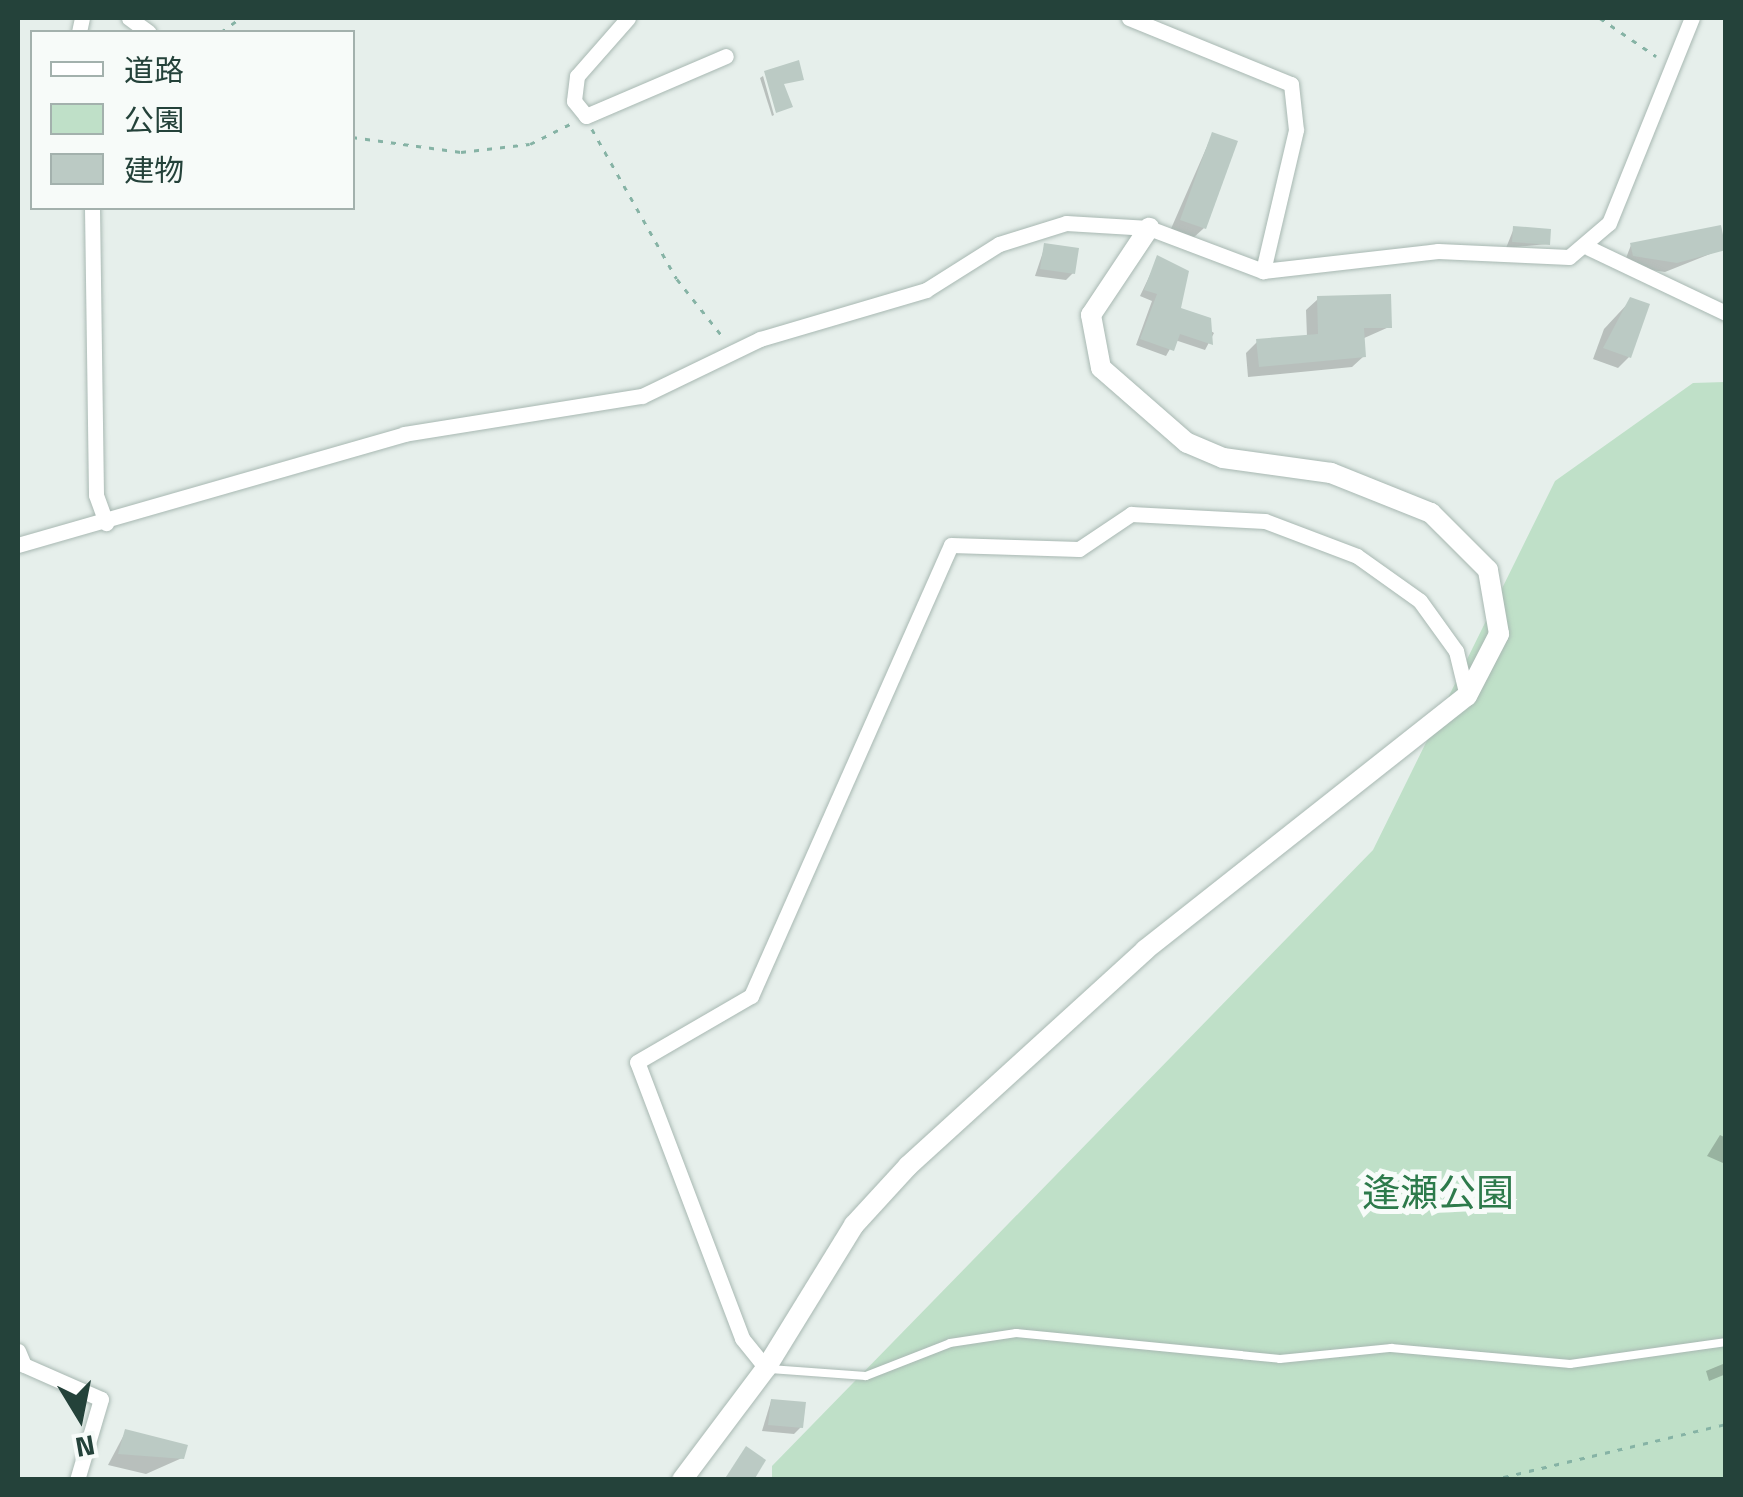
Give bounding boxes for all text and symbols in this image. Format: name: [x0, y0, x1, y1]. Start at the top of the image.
legend: [30, 30, 355, 210]
text: 道路: [124, 47, 184, 93]
text: 公園: [124, 97, 184, 143]
text: 建物: [124, 147, 184, 193]
park label: 逢瀬公園: [1362, 1170, 1514, 1216]
north arrow: [30, 1367, 130, 1467]
text: N: [72, 1424, 99, 1470]

